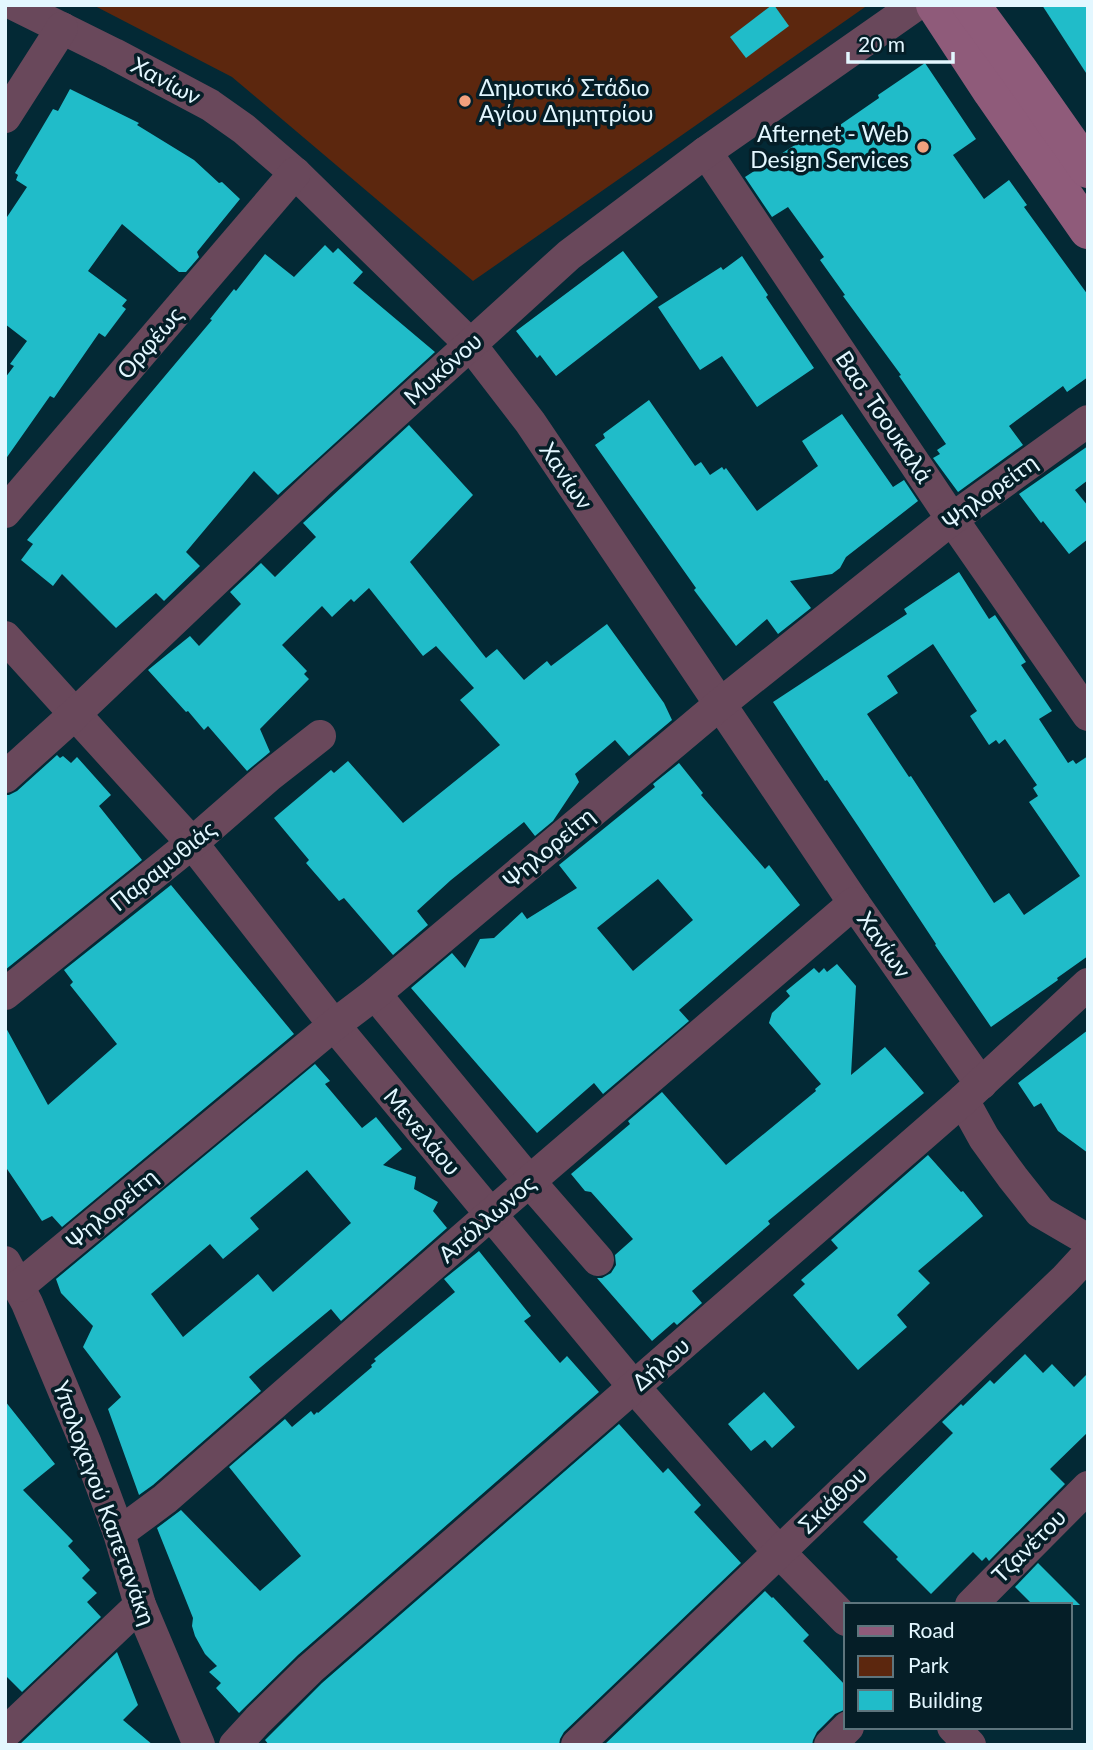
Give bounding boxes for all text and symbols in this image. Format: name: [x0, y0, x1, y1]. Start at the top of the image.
scale bar: [848, 21, 953, 65]
text: 20 m: [858, 31, 905, 56]
street label: Χανίων: [127, 50, 206, 110]
place label: Δημοτικό Στάδιο Αγίου Δημητρίου: [479, 73, 653, 127]
marker: Δημοτικό Στάδιο Αγίου Δημητρίου: [457, 93, 473, 109]
place label: Afternet - Web Design Services: [750, 119, 909, 173]
marker: Afternet - Web Design Services: [915, 139, 931, 155]
street label: Ορφέως: [110, 300, 188, 384]
street label: Μυκόνου: [398, 326, 487, 410]
street label: Βασ. Τσουκαλά: [830, 345, 939, 488]
street label: Χανίων: [534, 437, 599, 514]
street label: Ψηλορείτη: [936, 447, 1042, 535]
street label: Ψηλορείτη: [497, 801, 600, 894]
street label: Παραμυθιάς: [104, 814, 221, 916]
street label: Χανίων: [852, 906, 918, 983]
street label: Μενελάου: [378, 1082, 467, 1181]
street label: Ψηλορείτη: [60, 1162, 163, 1255]
street label: Απόλλωνος: [432, 1168, 541, 1268]
street label: Δήλου: [626, 1331, 695, 1396]
street label: Υπολοχαγού Καπετανάκη: [48, 1377, 162, 1629]
street label: Σκιάθου: [792, 1460, 872, 1539]
street label: Τζανέτου: [985, 1502, 1071, 1588]
legend: [844, 1603, 1072, 1729]
text: Road: [908, 1617, 955, 1642]
text: Park: [908, 1652, 949, 1677]
text: Building: [908, 1687, 983, 1712]

